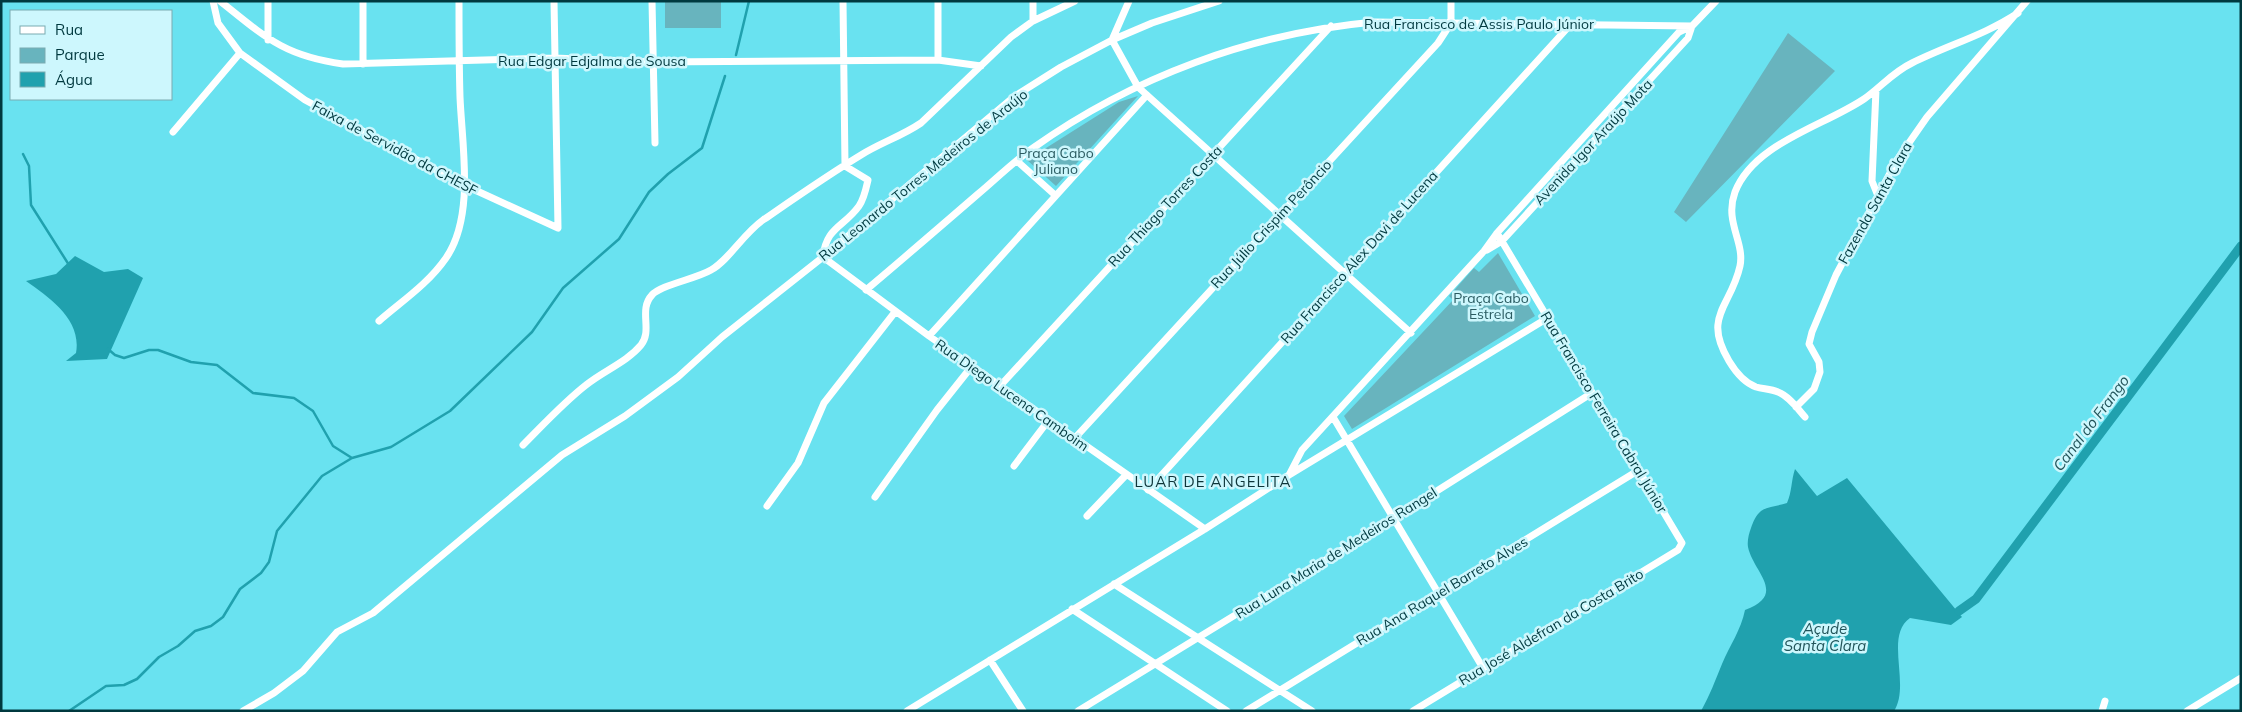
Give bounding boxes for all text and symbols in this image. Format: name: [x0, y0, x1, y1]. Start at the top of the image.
legend: [10, 10, 172, 100]
street label: Rua Francisco de Assis Paulo Júnior: [1364, 15, 1595, 33]
text: Rua: [55, 20, 83, 39]
text: Parque: [55, 45, 105, 64]
street label: Rua Edgar Edjalma de Sousa: [498, 52, 686, 70]
text: Água: [55, 70, 93, 89]
street label: Avenida Igor Araújo Mota: [1530, 75, 1656, 209]
street label: Rua Leonardo Torres Medeiros de Araújo: [815, 85, 1031, 265]
street label: Faixa de Servidão da CHESF: [309, 97, 481, 199]
street label: Fazenda Santa Clara: [1834, 139, 1916, 267]
street label: Rua Thiago Torres Costa: [1104, 142, 1226, 270]
park label: Praça Cabo Juliano: [1018, 144, 1094, 178]
street label: Rua Júlio Crispim Perôncio: [1207, 156, 1335, 292]
street label: Rua Francisco Alex Davi de Lucena: [1277, 167, 1441, 347]
park label: Praça Cabo Estrela: [1453, 289, 1529, 323]
street label: Rua Francisco Ferreira Cabral Júnior: [1537, 308, 1672, 517]
street label: Rua Diego Lucena Camboim: [932, 335, 1092, 455]
water label: Canal do Frango: [2049, 371, 2133, 475]
district label: LUAR DE ANGELITA: [1135, 472, 1291, 491]
street label: Rua Luna Maria de Medeiros Rangel: [1232, 483, 1440, 623]
street label: Rua Ana Raquel Barreto Alves: [1353, 532, 1531, 649]
street label: Rua José Aldefran da Costa Brito: [1455, 565, 1647, 689]
water label: Açude Santa Clara: [1784, 619, 1866, 655]

